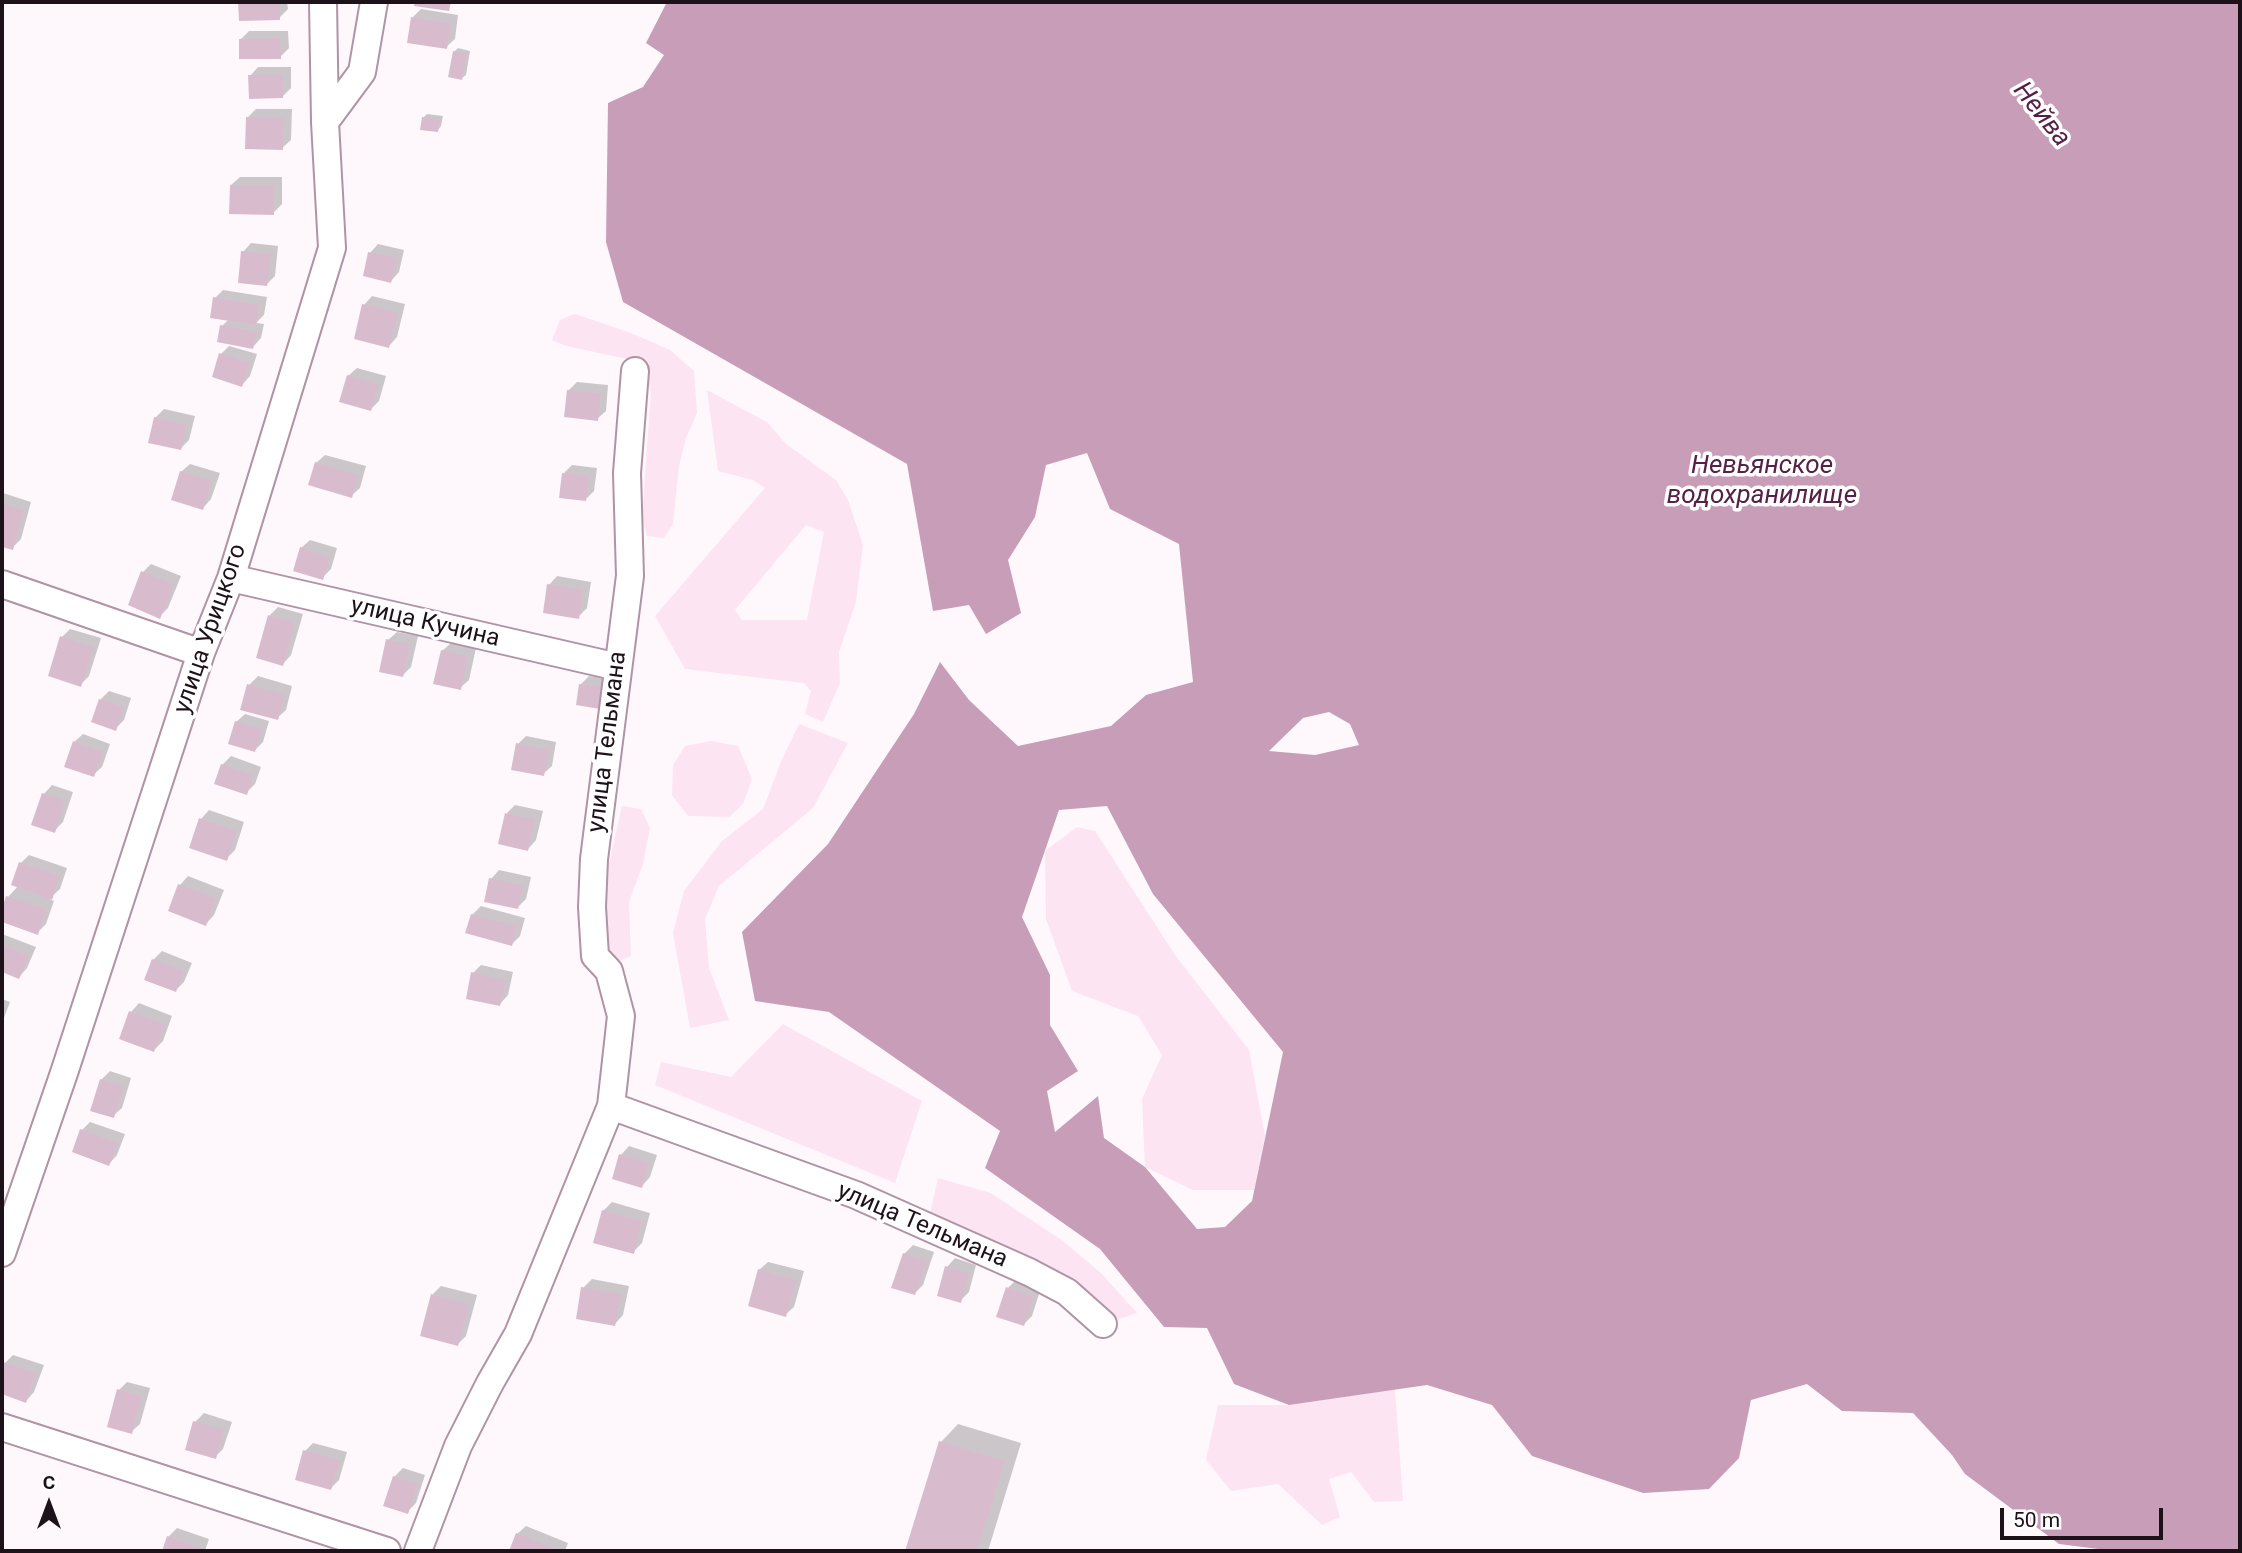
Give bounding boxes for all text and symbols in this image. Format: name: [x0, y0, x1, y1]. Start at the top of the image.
water label: Нейва: [2006, 76, 2076, 154]
water label: Невьянское водохранилище: [1667, 450, 1857, 512]
street label: улица Урицкого: [169, 541, 253, 717]
street label: улица Кучина: [348, 592, 502, 654]
street label: улица Тельмана: [583, 650, 633, 834]
street label: улица Тельмана: [832, 1177, 1012, 1275]
north arrow: [14, 1469, 84, 1539]
text: С: [43, 1471, 55, 1494]
scale bar: [2004, 1494, 2167, 1538]
text: 50 m: [2013, 1508, 2060, 1532]

